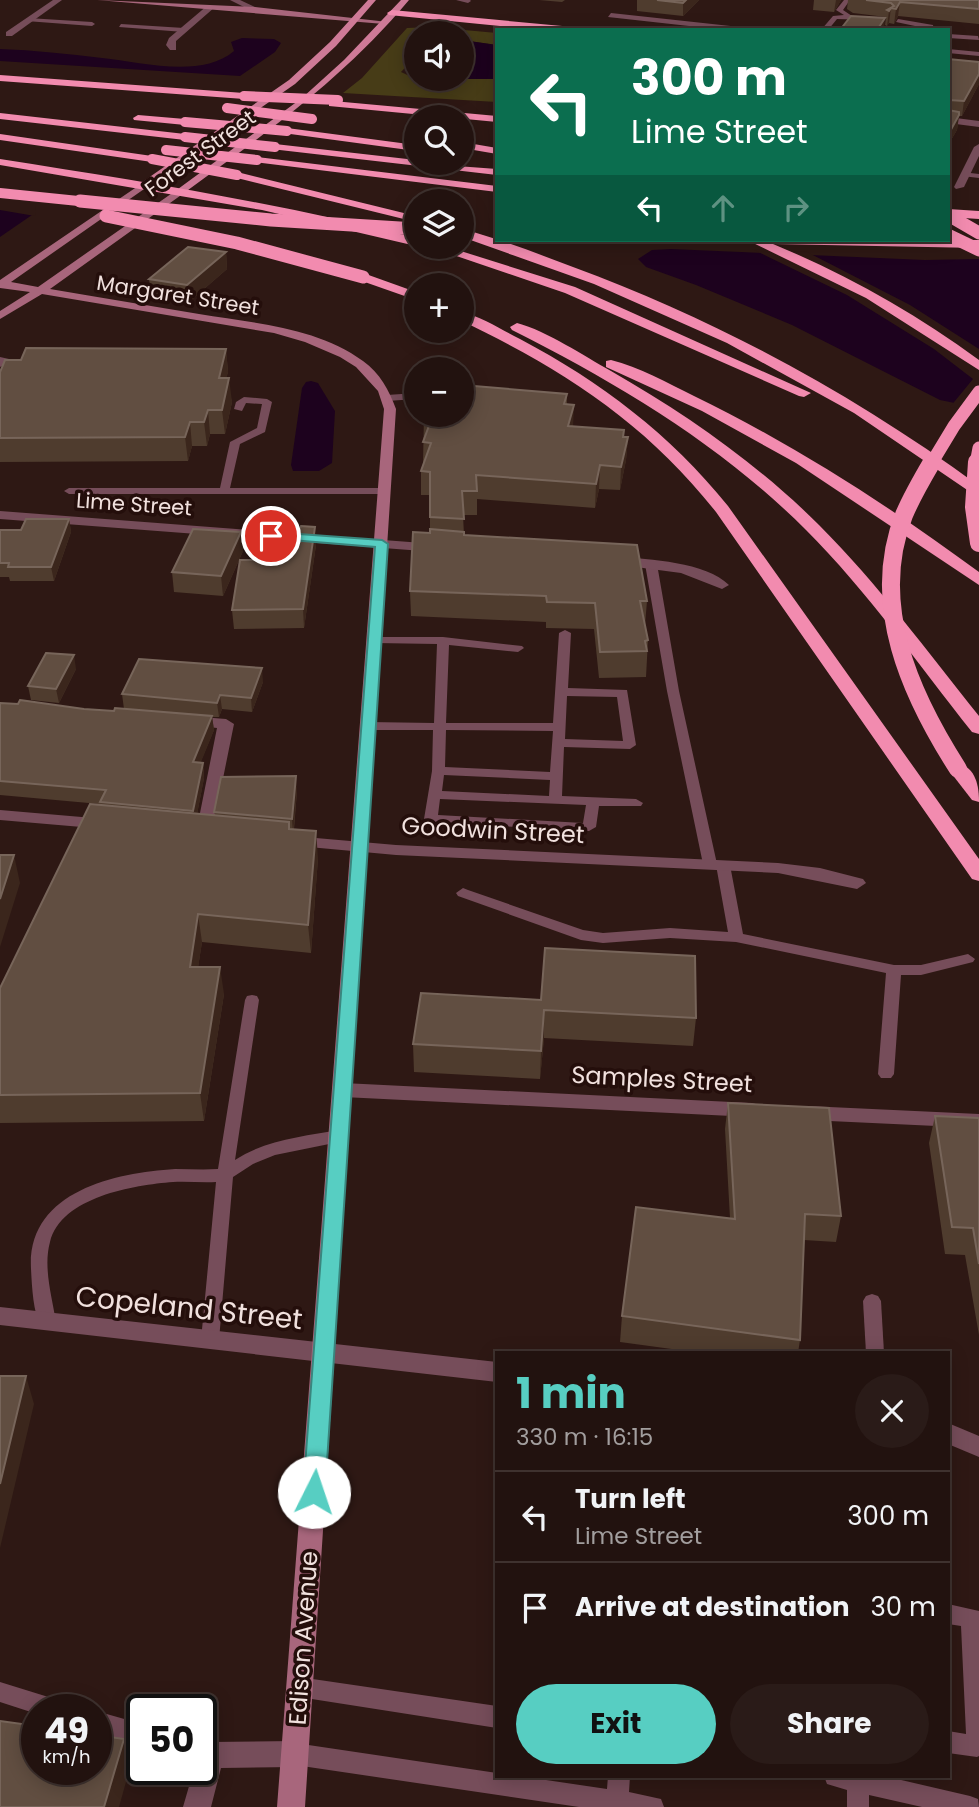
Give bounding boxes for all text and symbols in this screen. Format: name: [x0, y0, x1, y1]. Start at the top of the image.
map controls: [404, 21, 474, 427]
button: sound: [404, 21, 474, 91]
text: 300 m: [631, 44, 787, 112]
icon: left: [516, 56, 607, 147]
street label: Forest Street: [139, 103, 261, 203]
button: search: [404, 105, 474, 175]
text: Lime Street: [631, 109, 808, 154]
button: layers: [404, 189, 474, 259]
icon: left: [631, 189, 669, 227]
icon: ahead: [704, 189, 742, 227]
icon: right: [777, 189, 815, 227]
street label: Margaret Street: [95, 268, 261, 322]
button: +: [404, 273, 474, 343]
button: −: [404, 357, 474, 427]
street label: Lime Street: [75, 485, 193, 523]
pin: [241, 506, 301, 566]
icon: arrive: [252, 517, 290, 555]
street label: Goodwin Street: [401, 809, 585, 851]
street label: Samples Street: [571, 1058, 753, 1100]
street label: Copeland Street: [74, 1277, 304, 1339]
text: 1 min: [516, 1364, 626, 1423]
button: close: [855, 1374, 929, 1448]
text: 330 m · 16:15: [516, 1421, 653, 1453]
position arrow: [277, 1455, 351, 1529]
text: Turn left: [575, 1481, 686, 1517]
icon: left: [516, 1498, 554, 1536]
text: 300 m: [847, 1498, 929, 1534]
text: Lime Street: [575, 1520, 702, 1552]
street label: Edison Avenue: [280, 1550, 326, 1726]
icon: arrive: [516, 1589, 554, 1627]
text: Arrive at destination: [575, 1589, 850, 1625]
text: 30 m: [871, 1589, 936, 1625]
button: Exit: [516, 1684, 716, 1764]
button: Share: [730, 1684, 929, 1764]
speed limit sign: 50: [126, 1694, 217, 1785]
text: 49: [44, 1706, 89, 1755]
text: km/h: [43, 1744, 90, 1769]

